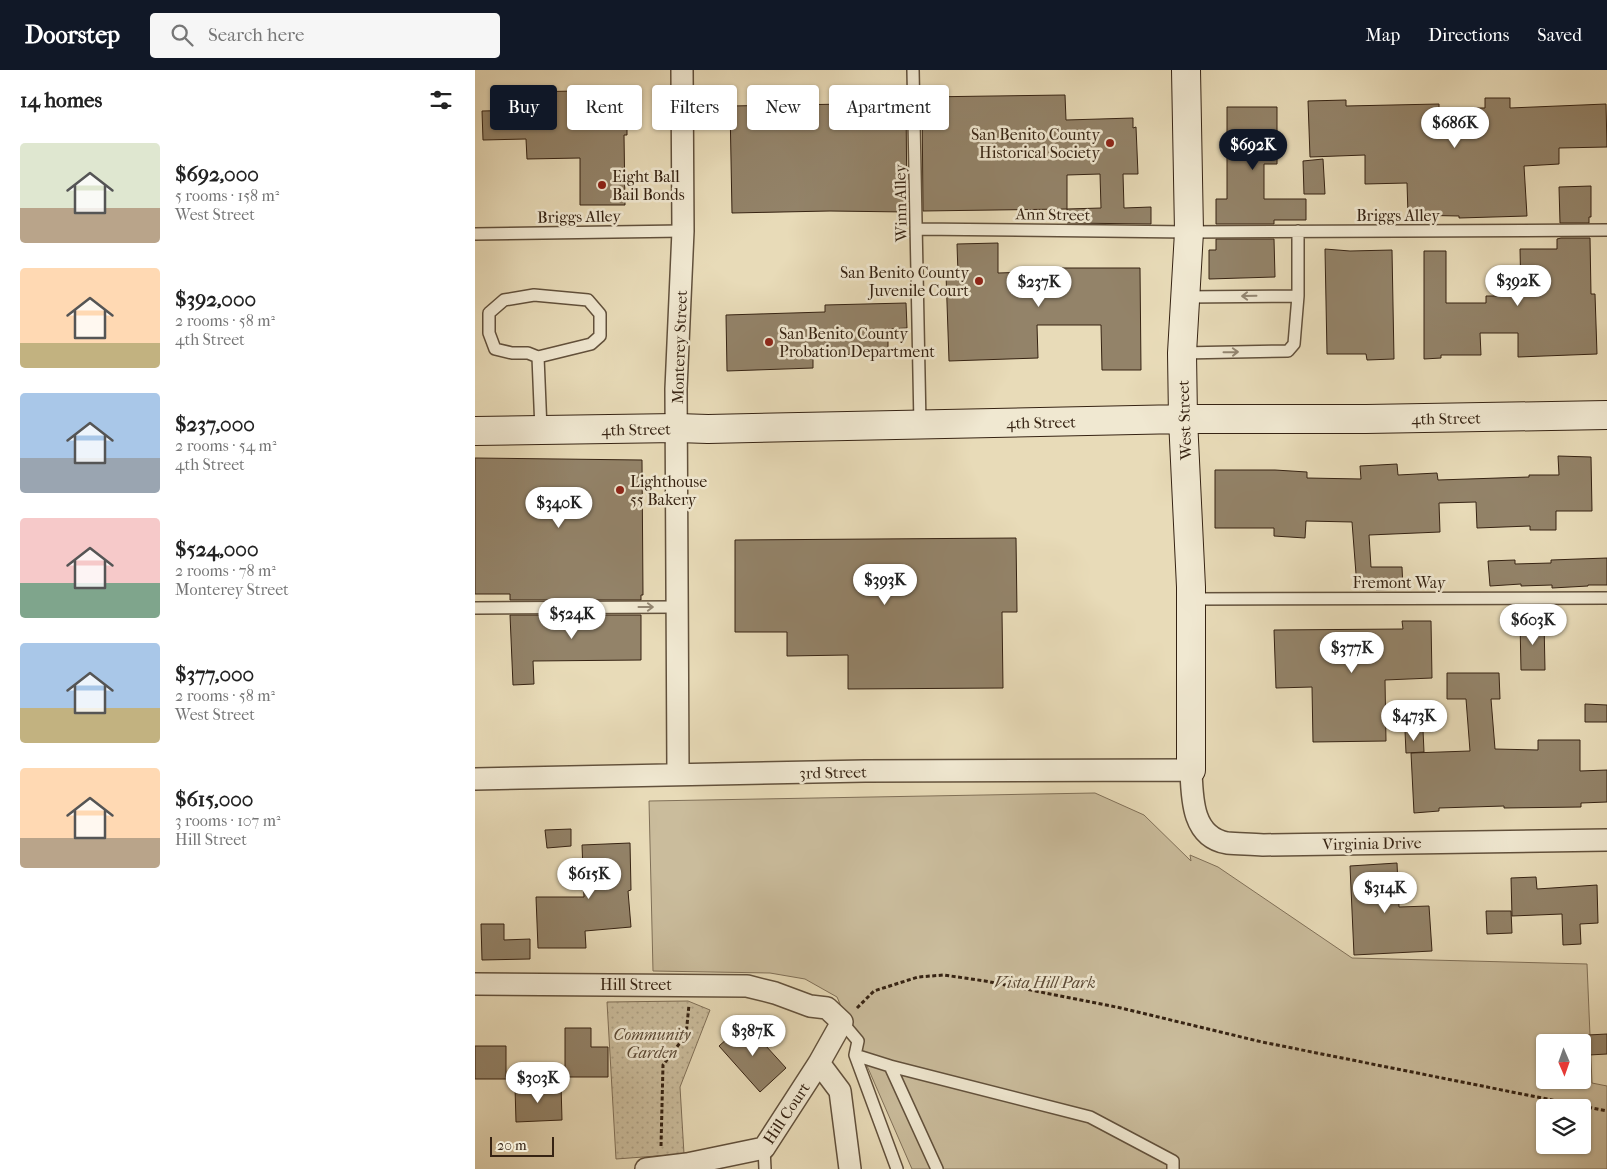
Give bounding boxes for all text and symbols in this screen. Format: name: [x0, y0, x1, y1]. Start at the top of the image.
search box: [150, 13, 500, 58]
text: Doorstep: [25, 21, 120, 49]
icon: search: [168, 21, 196, 49]
text: Search here: [208, 24, 304, 46]
text: Map: [1366, 25, 1400, 46]
text: Directions: [1428, 25, 1509, 46]
text: Saved: [1537, 25, 1582, 46]
chip: Buy: [490, 85, 557, 130]
chip: Rent: [567, 85, 642, 130]
chip: Filters: [652, 85, 737, 130]
chip: New: [747, 85, 819, 130]
chip: Apartment: [829, 85, 949, 130]
icon: filters: [427, 86, 455, 114]
text: 14 homes: [20, 88, 102, 112]
pin: $686K: [1420, 106, 1490, 149]
text: $686K: [1432, 113, 1478, 132]
place label: San Benito County Historical Society: [971, 125, 1100, 162]
pin: $692K: [1218, 128, 1288, 171]
text: $692K: [1230, 135, 1276, 154]
marker: San Benito County Historical Society: [1104, 137, 1116, 149]
text: $692,000: [175, 162, 259, 186]
icon: home: [60, 163, 120, 223]
street label: Winn Alley: [890, 164, 911, 243]
place label: Eight Ball Bail Bonds: [612, 167, 685, 204]
marker: Eight Ball Bail Bonds: [596, 179, 608, 191]
text: 5 rooms · 158 m²: [175, 186, 279, 205]
street label: Ann Street: [1015, 204, 1091, 225]
text: West Street: [175, 205, 255, 224]
street label: Briggs Alley: [537, 206, 621, 227]
street label: Briggs Alley: [1356, 206, 1440, 225]
place label: San Benito County Juvenile Court: [840, 263, 969, 300]
pin: $392K: [1483, 264, 1553, 307]
pin: $237K: [1004, 266, 1074, 308]
text: $392K: [1496, 271, 1540, 290]
text: $237K: [1018, 272, 1060, 291]
marker: San Benito County Juvenile Court: [973, 275, 985, 287]
text: $392,000: [175, 287, 256, 311]
icon: home: [60, 288, 120, 348]
street label: Monterey Street: [668, 290, 691, 404]
one-way arrow: [1241, 291, 1258, 301]
text: 2 rooms · 58 m²: [175, 311, 275, 330]
place label: San Benito County Probation Department: [779, 324, 935, 361]
text: 4th Street: [175, 330, 245, 349]
marker: San Benito County Probation Department: [763, 336, 775, 348]
one-way arrow: [1222, 347, 1239, 357]
street label: West Street: [1174, 379, 1195, 461]
street label: 4th Street: [1411, 408, 1481, 429]
text: $237,000: [175, 412, 255, 436]
street label: 4th Street: [1006, 412, 1076, 433]
icon: home: [60, 413, 120, 473]
street label: 4th Street: [601, 419, 671, 440]
text: 2 rooms · 54 m²: [175, 436, 276, 455]
text: 4th Street: [175, 455, 245, 474]
place label: Lighthouse 55 Bakery: [630, 472, 707, 509]
marker: Lighthouse 55 Bakery: [614, 484, 626, 496]
pin: $340K: [524, 486, 594, 529]
text: $340K: [536, 493, 582, 512]
text: $524,000: [175, 537, 259, 561]
icon: home: [60, 538, 120, 598]
text: 2 rooms · 78 m²: [175, 561, 276, 580]
pin: $393K: [850, 564, 920, 606]
text: $393K: [864, 570, 906, 589]
street label: Fremont Way: [1352, 573, 1446, 592]
text: Monterey Street: [175, 580, 289, 599]
pin: $524K: [537, 598, 607, 640]
one-way arrow: [638, 602, 654, 612]
text: $524K: [549, 604, 595, 623]
pin: $603K: [1498, 604, 1568, 646]
text: $603K: [1511, 610, 1555, 629]
pin: $377K: [1317, 632, 1387, 674]
text: $377K: [1331, 638, 1373, 657]
text: $377,000: [175, 662, 254, 686]
icon: home: [60, 663, 120, 723]
text: 2 rooms · 58 m²: [175, 686, 275, 705]
pin: $473K: [1379, 700, 1449, 742]
text: West Street: [175, 705, 255, 724]
text: $473K: [1392, 706, 1436, 725]
street label: 3rd Street: [799, 762, 867, 783]
text: $615,000: [175, 787, 253, 811]
icon: home: [60, 788, 120, 848]
text: 3 rooms · 107 m²: [175, 811, 281, 830]
text: Hill Street: [175, 830, 247, 849]
street label: Virginia Drive: [1321, 833, 1422, 854]
pin: $615K: [554, 858, 624, 900]
text: $615K: [568, 864, 610, 883]
pin: $314K: [1350, 872, 1420, 914]
text: $314K: [1364, 878, 1406, 897]
park label: Vista Hill Park: [994, 973, 1096, 992]
street label: Hill Street: [600, 975, 672, 994]
pin: $387K: [718, 1014, 788, 1057]
text: $387K: [732, 1021, 774, 1040]
park label: Community Garden: [614, 1025, 691, 1062]
north arrow: [1536, 1034, 1591, 1089]
map controls: [1536, 1034, 1591, 1154]
pin: $303K: [503, 1062, 573, 1104]
text: $303K: [517, 1068, 559, 1087]
street label: Hill Court: [759, 1079, 814, 1148]
button: layers: [1536, 1099, 1591, 1154]
scale bar: [490, 1134, 554, 1157]
text: 20 m: [497, 1137, 527, 1154]

